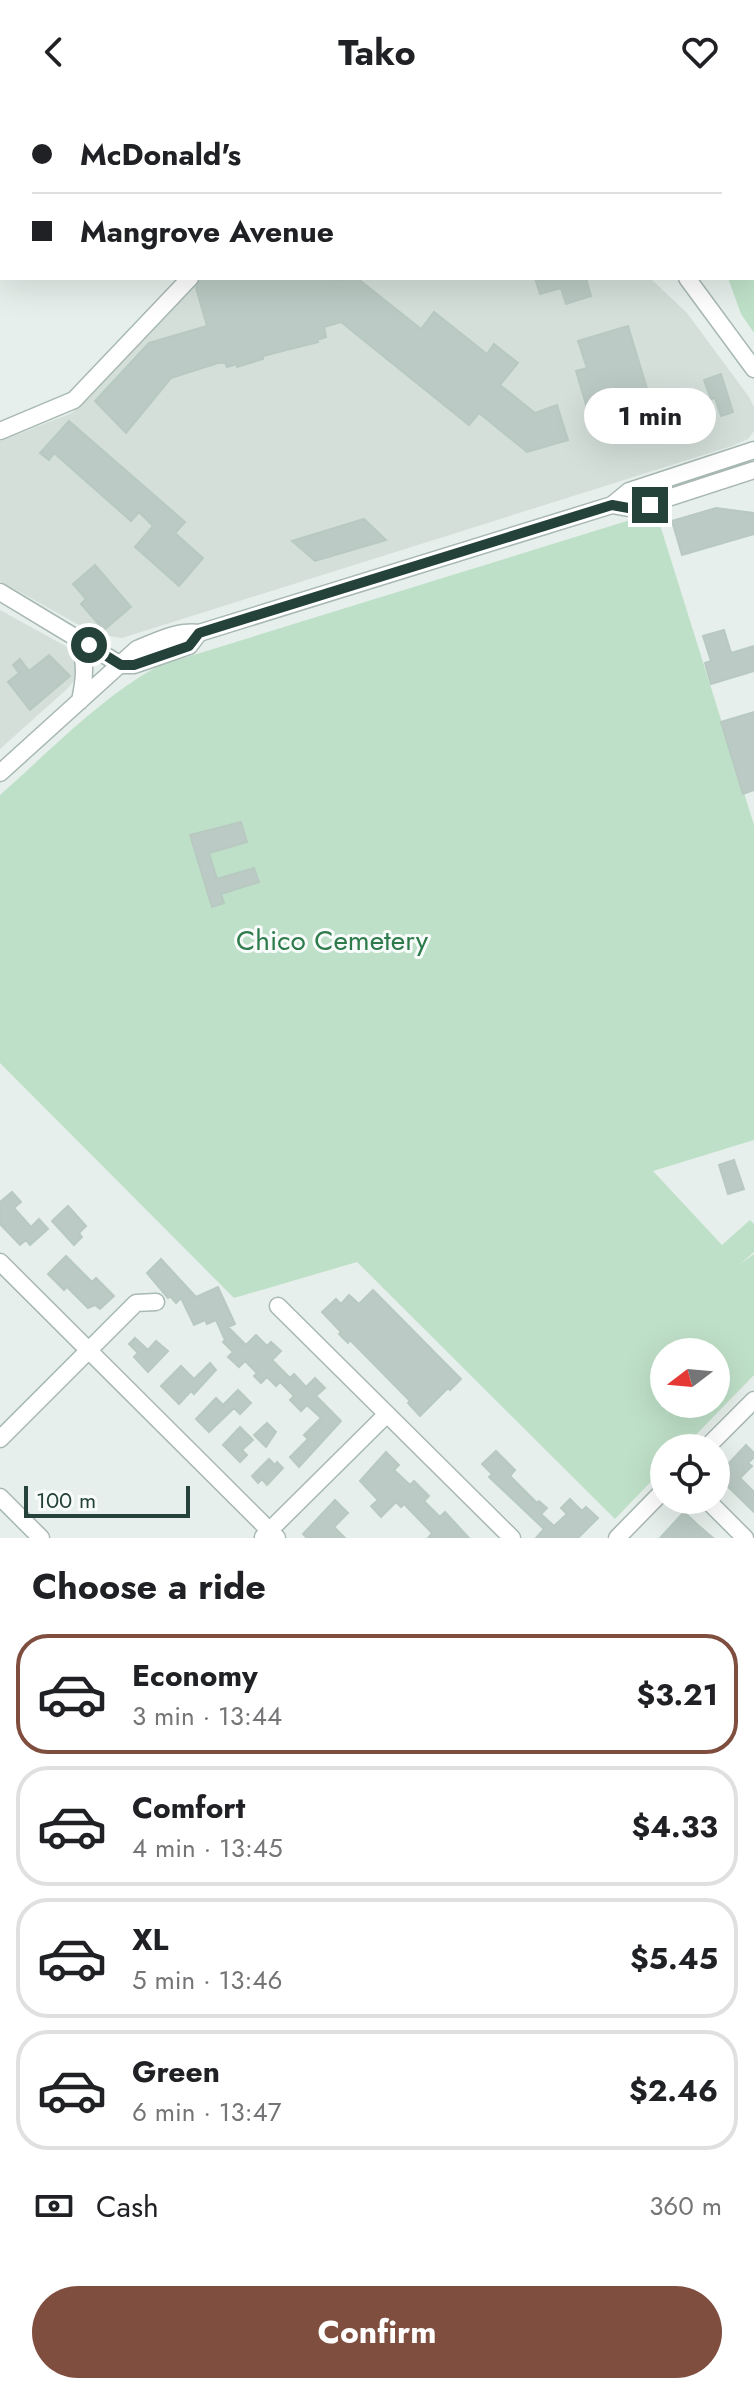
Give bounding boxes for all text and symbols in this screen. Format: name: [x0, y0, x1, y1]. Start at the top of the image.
text: Tako: [338, 26, 416, 78]
icon: back: [32, 30, 76, 74]
icon: heart: [678, 30, 722, 74]
text: McDonald's: [80, 133, 241, 176]
text: Mangrove Avenue: [80, 210, 334, 253]
callout: 1 min: [584, 389, 716, 445]
text: 1 min: [618, 397, 682, 435]
route end: [632, 487, 668, 523]
route start: [71, 627, 107, 663]
park label: Chico Cemetery: [236, 920, 429, 961]
north arrow: [650, 1338, 730, 1418]
map controls: [650, 1338, 730, 1514]
button: locate: [650, 1434, 730, 1514]
scale bar: [24, 1482, 190, 1518]
text: 100 m: [36, 1484, 96, 1516]
text: Choose a ride: [32, 1560, 266, 1612]
text: Economy: [132, 1654, 258, 1697]
icon: car: [36, 1658, 108, 1730]
text: $3.21: [637, 1673, 718, 1716]
text: 3 min · 13:44: [132, 1697, 282, 1735]
text: Comfort: [132, 1786, 245, 1829]
icon: car: [36, 1790, 108, 1862]
text: $4.33: [631, 1805, 718, 1848]
text: 4 min · 13:45: [132, 1829, 283, 1867]
text: XL: [132, 1918, 168, 1961]
icon: car: [36, 1922, 108, 1994]
text: $5.45: [630, 1937, 718, 1980]
text: 5 min · 13:46: [132, 1961, 282, 1999]
text: Green: [132, 2050, 220, 2093]
icon: car: [36, 2054, 108, 2126]
text: $2.46: [629, 2069, 718, 2112]
text: 6 min · 13:47: [132, 2093, 281, 2131]
icon: cash: [32, 2184, 76, 2228]
text: Cash: [96, 2185, 159, 2228]
text: 360 m: [649, 2187, 722, 2225]
button: Confirm: [32, 2286, 722, 2378]

